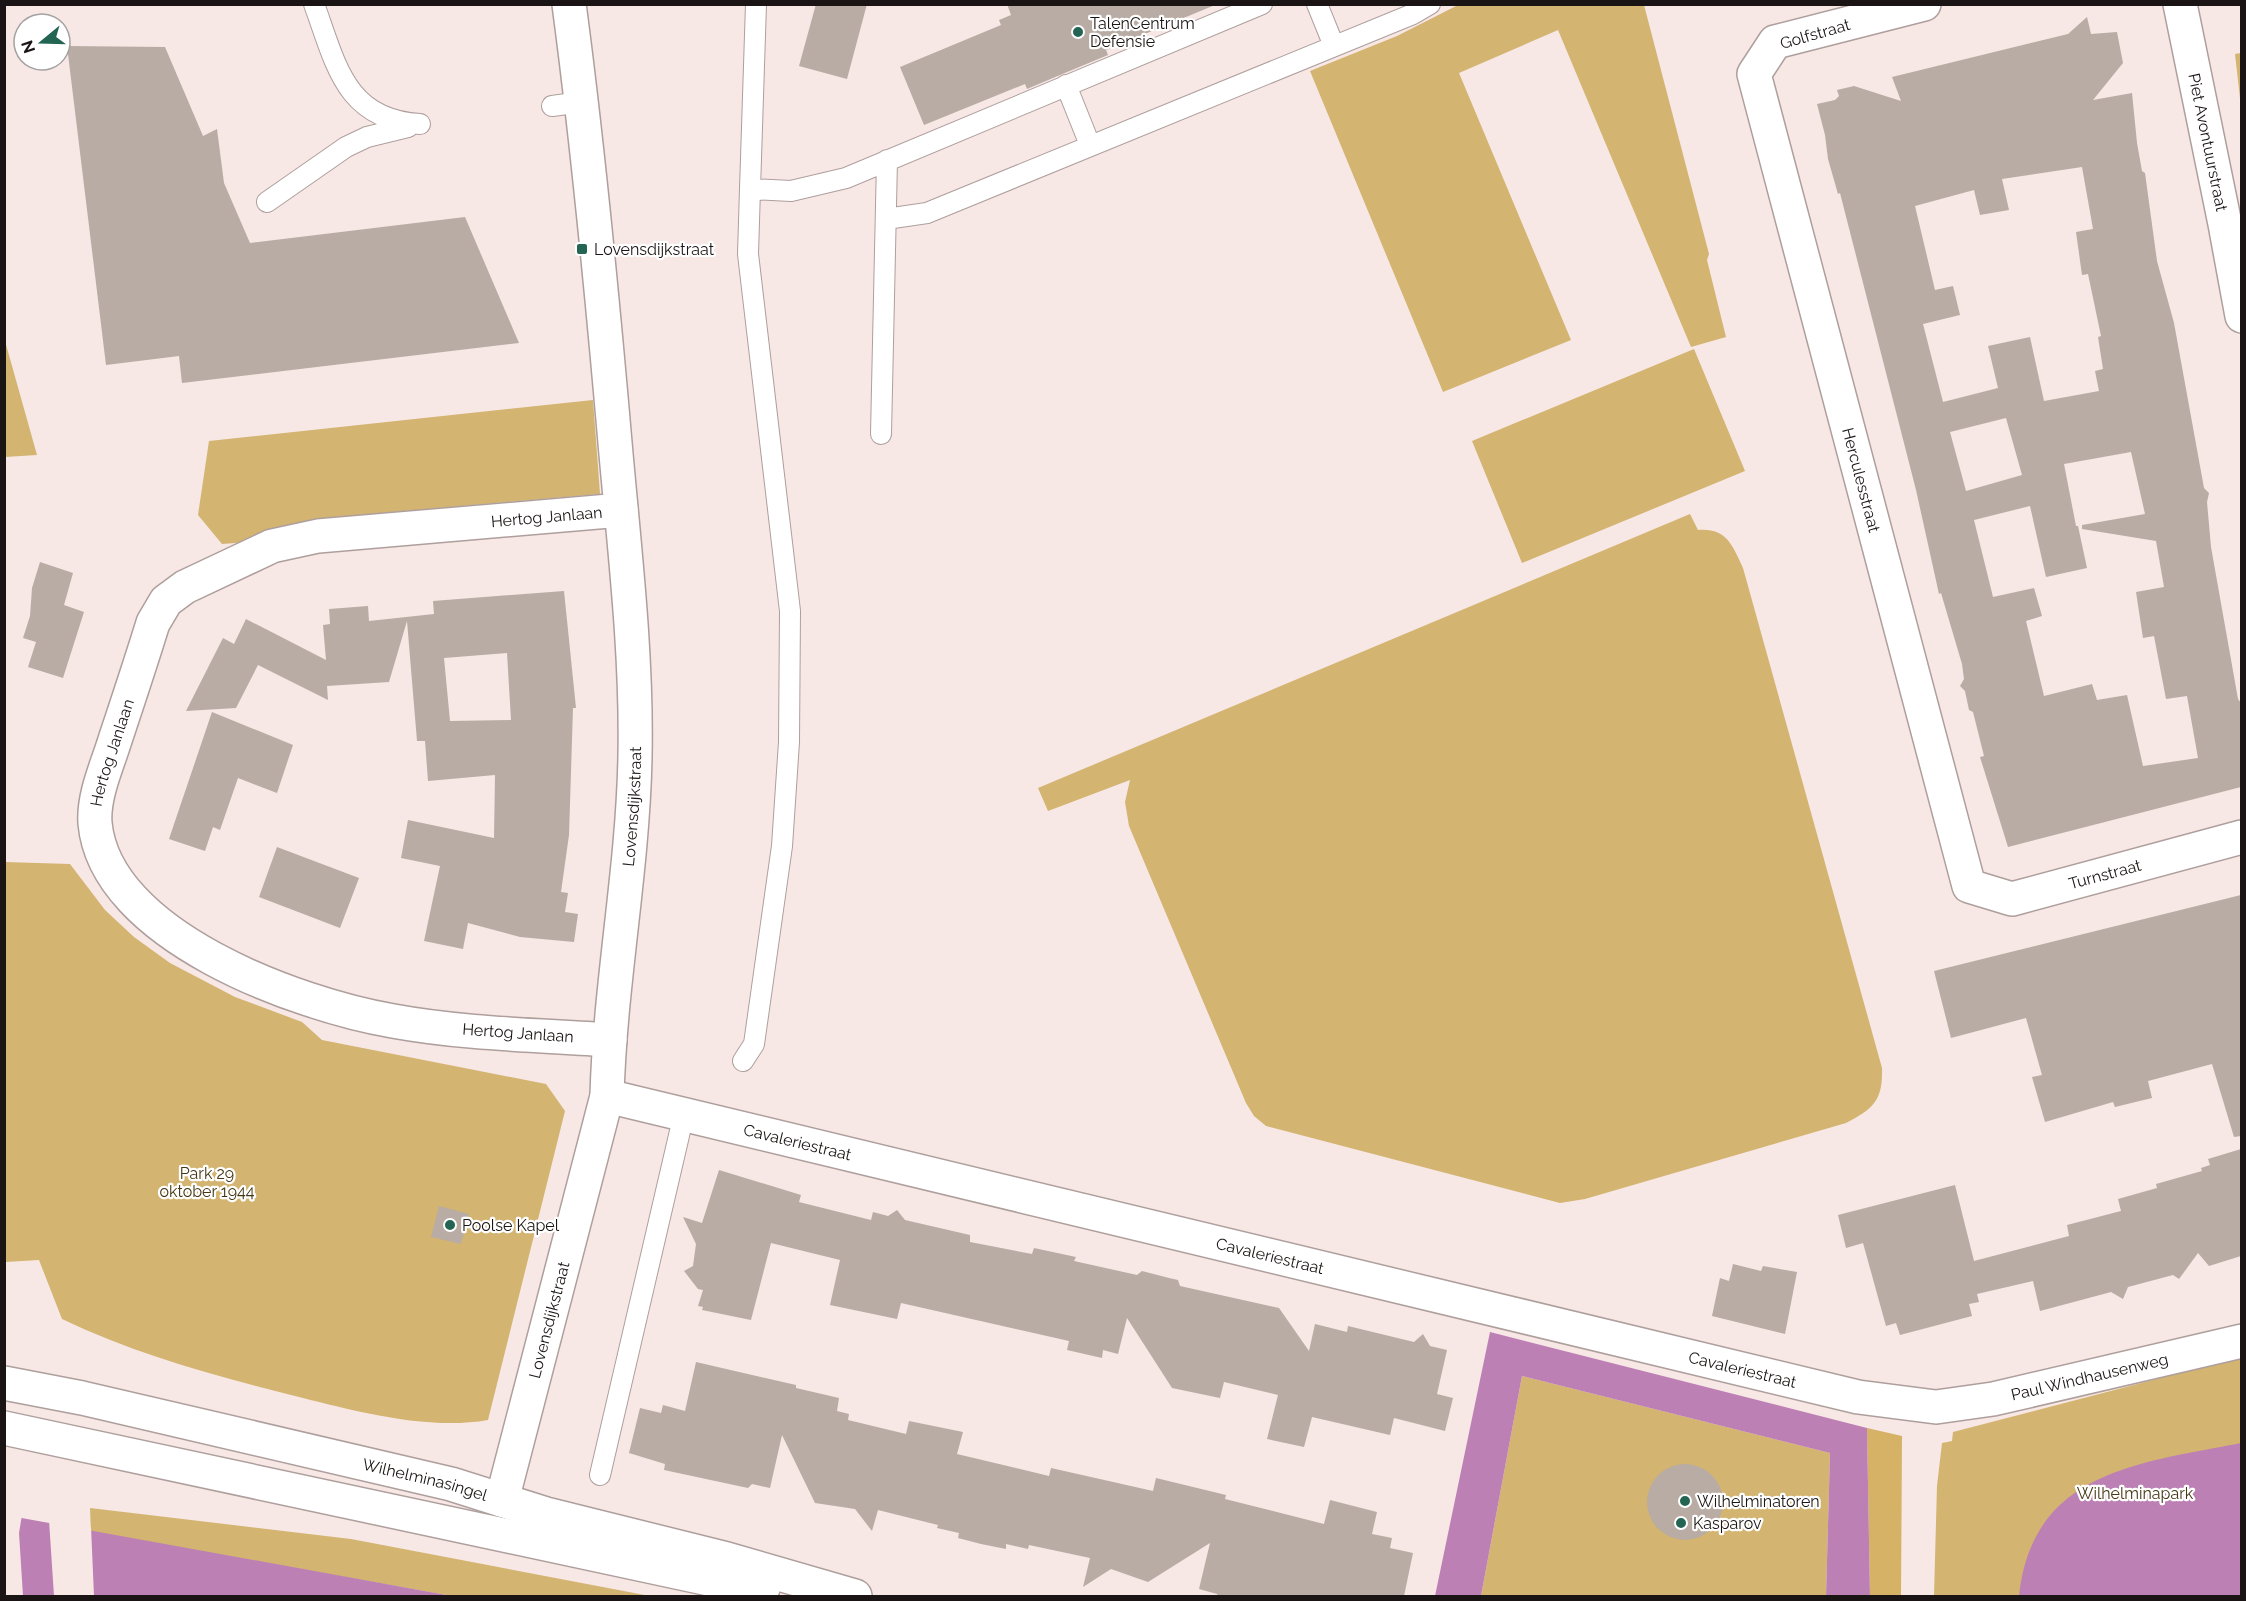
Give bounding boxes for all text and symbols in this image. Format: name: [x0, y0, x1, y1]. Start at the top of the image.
north arrow: [12, 12, 72, 72]
place label: TalenCentrum Defensie: [1090, 14, 1195, 51]
street label: Golfstraat: [1778, 15, 1853, 53]
marker: TalenCentrum Defensie: [1071, 25, 1085, 39]
text: N: [17, 38, 39, 56]
street label: Piet Avontuurstraat: [2185, 71, 2232, 214]
place label: Lovensdijkstraat: [594, 240, 715, 259]
marker: Lovensdijkstraat: [575, 242, 589, 256]
street label: Herculesstraat: [1839, 425, 1885, 535]
street label: Hertog Janlaan: [490, 502, 603, 531]
street label: Hertog Janlaan: [86, 696, 138, 808]
street label: Lovensdijkstraat: [618, 746, 645, 867]
street label: Turnstraat: [2066, 855, 2144, 893]
street label: Hertog Janlaan: [462, 1020, 574, 1046]
street label: Cavaleriestraat: [742, 1120, 854, 1164]
park label: Park 29 oktober 1944: [159, 1164, 255, 1201]
place label: Poolse Kapel: [462, 1216, 560, 1235]
marker: Poolse Kapel: [443, 1218, 457, 1232]
street label: Cavaleriestraat: [1214, 1233, 1327, 1278]
street label: Lovensdijkstraat: [524, 1259, 573, 1381]
street label: Cavaleriestraat: [1687, 1347, 1799, 1392]
street label: Paul Windhausenweg: [2009, 1349, 2170, 1404]
street label: Wilhelminasingel: [361, 1454, 491, 1505]
park label: Wilhelminapark: [2077, 1484, 2194, 1503]
place label: Wilhelminatoren: [1697, 1492, 1820, 1511]
marker: Wilhelminatoren: [1678, 1494, 1692, 1508]
place label: Kasparov: [1693, 1514, 1762, 1533]
marker: Kasparov: [1674, 1516, 1688, 1530]

